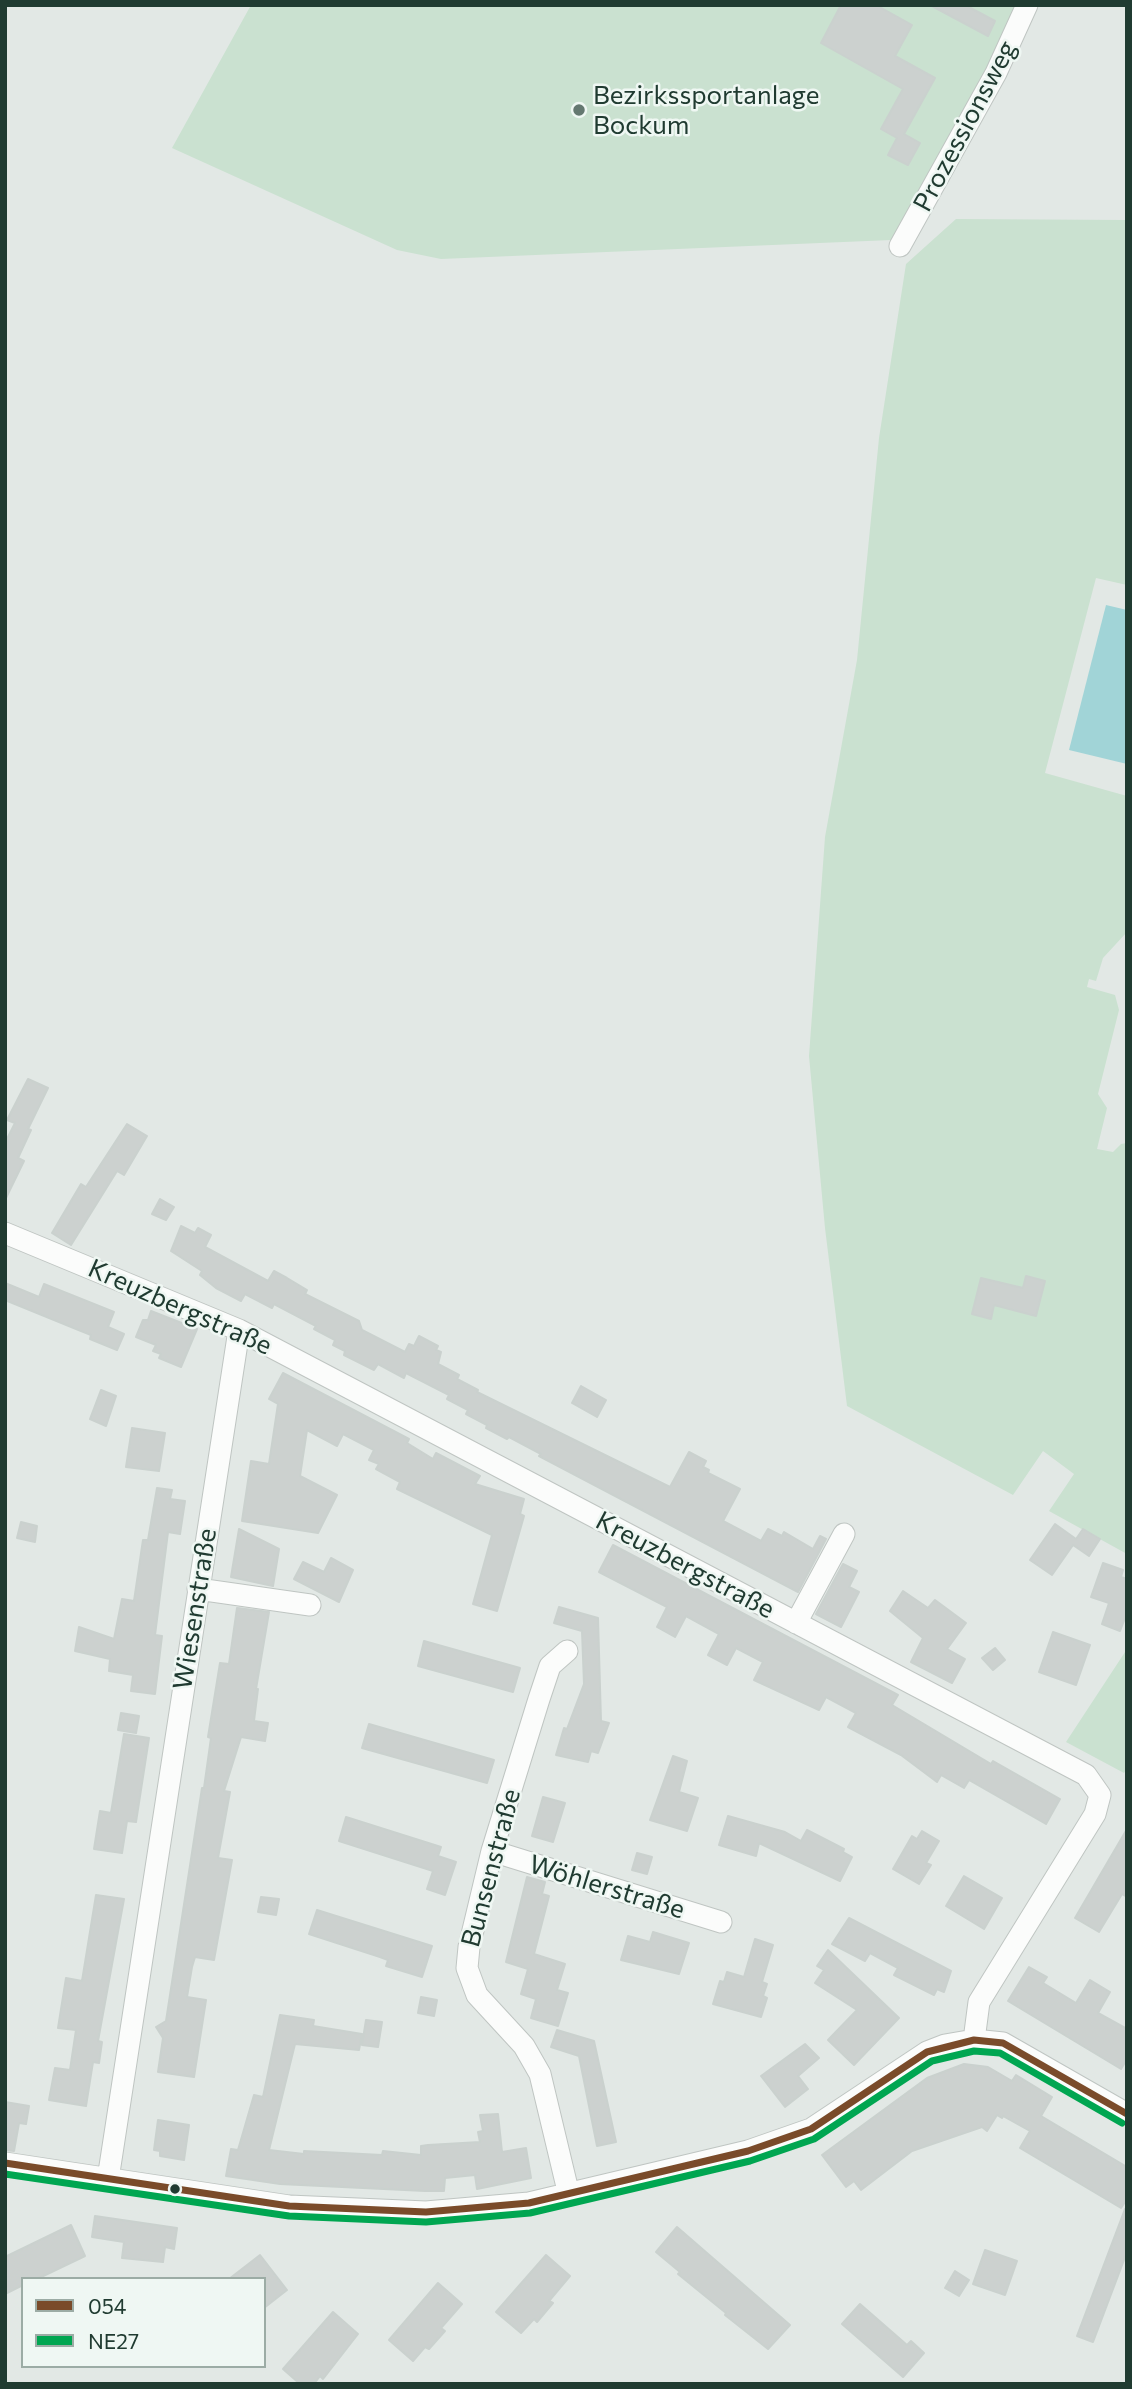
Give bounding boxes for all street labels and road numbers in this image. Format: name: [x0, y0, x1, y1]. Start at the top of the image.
street label: Prozessionsweg: [907, 35, 1023, 217]
street label: Kreuzbergstraße: [83, 1253, 277, 1361]
street label: Kreuzbergstraße: [590, 1505, 780, 1625]
street label: Wiesenstraße: [167, 1526, 223, 1692]
street label: Bunsenstraße: [455, 1786, 527, 1950]
street label: Wöhlerstraße: [525, 1849, 689, 1925]

